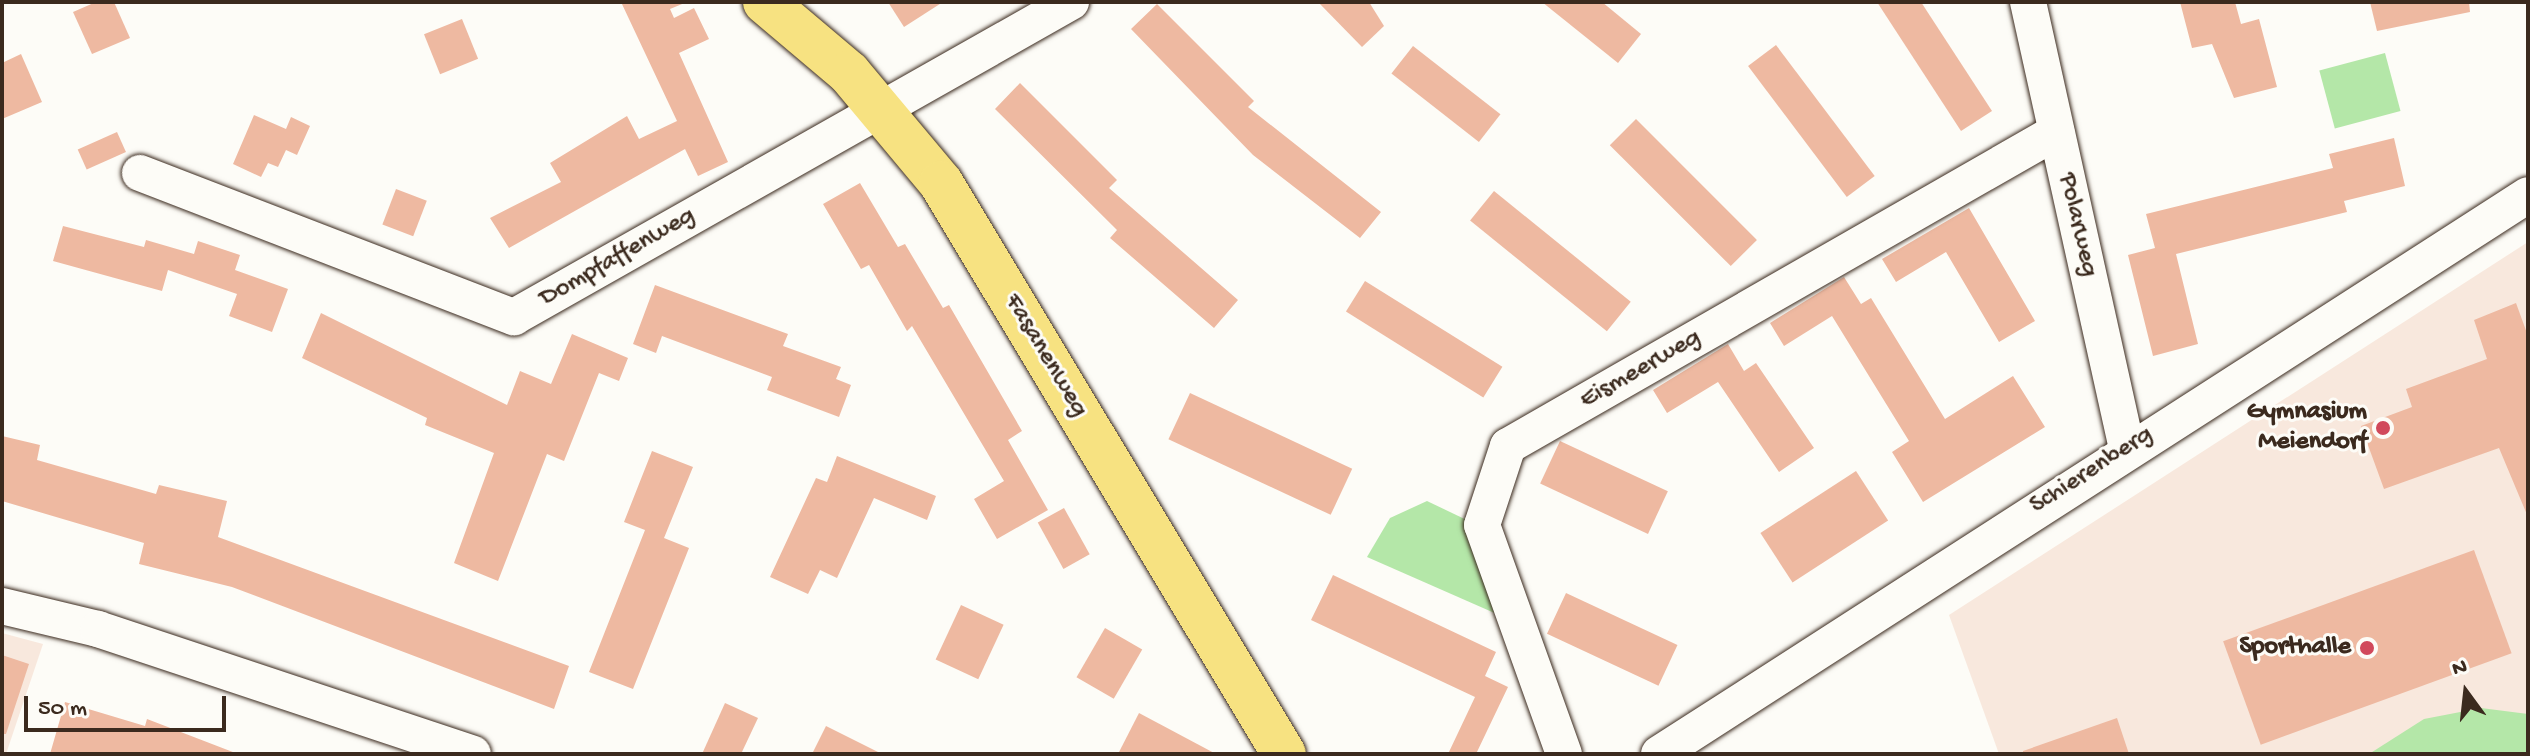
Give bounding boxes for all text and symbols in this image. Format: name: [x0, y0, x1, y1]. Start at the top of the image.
street label: Polarweg: [2050, 170, 2104, 280]
street label: Dompfaffenweg: [535, 201, 701, 315]
street label: Fasanenweg: [996, 289, 1094, 423]
street label: Eismeerweg: [1575, 323, 1707, 417]
place label: Gymnasium Meiendorf: [2247, 397, 2367, 458]
marker: Gymnasium Meiendorf: [2374, 419, 2392, 437]
street label: Schierenberg: [2025, 420, 2159, 522]
place label: Sporthalle: [2240, 632, 2351, 664]
marker: Sporthalle: [2358, 639, 2376, 657]
north arrow: [2426, 652, 2506, 732]
text: N: [2449, 654, 2470, 683]
scale bar: [28, 680, 230, 730]
text: 50 m: [38, 695, 87, 724]

